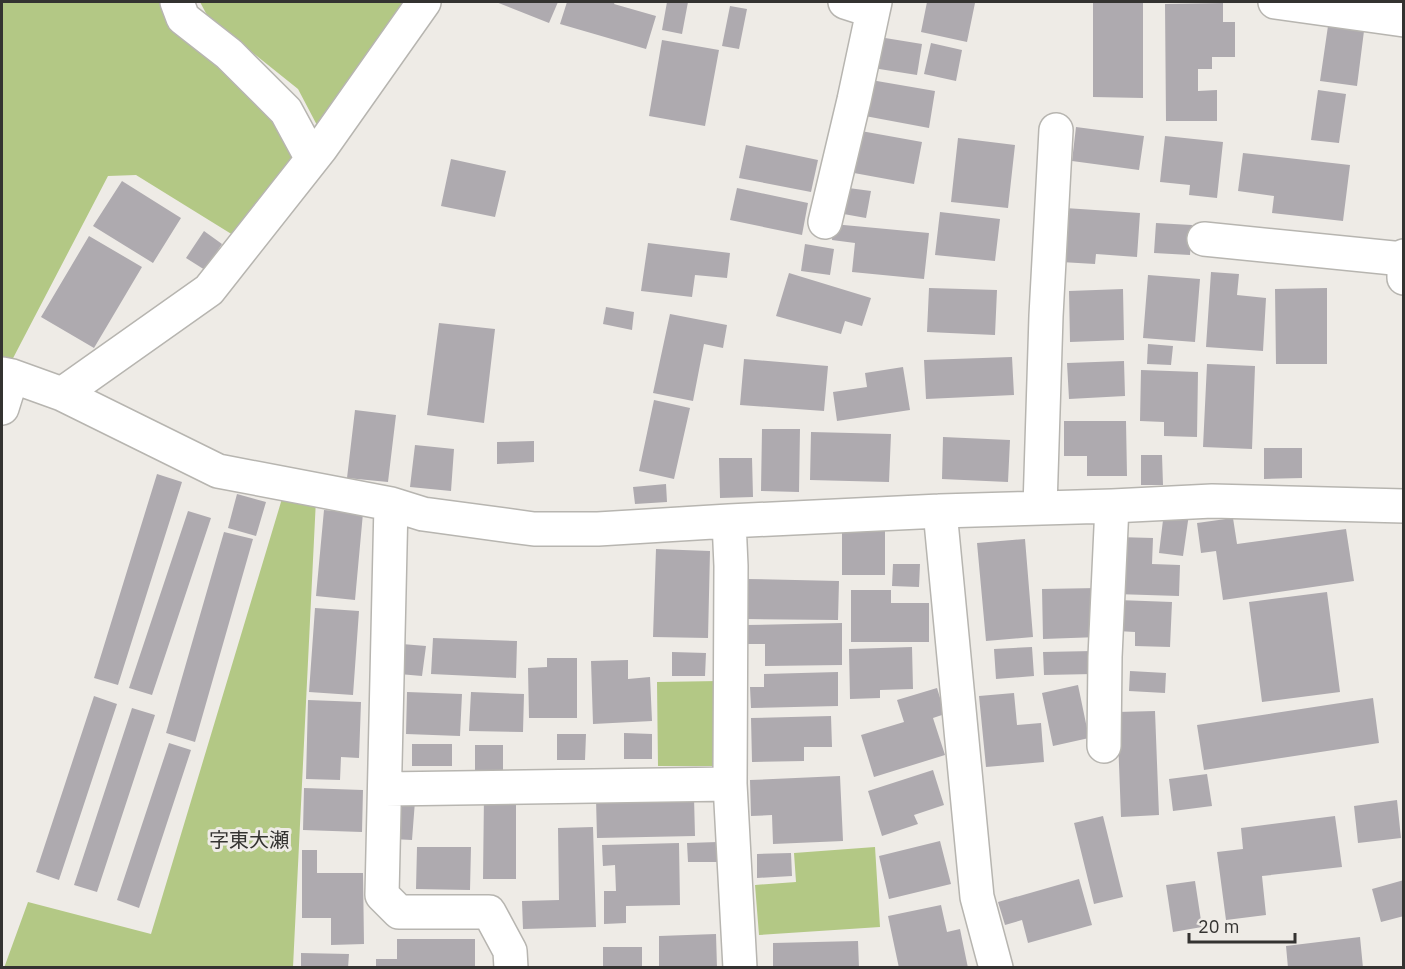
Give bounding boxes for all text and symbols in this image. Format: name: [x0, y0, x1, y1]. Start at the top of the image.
district label: 字東大瀬: [209, 826, 289, 853]
scale bar: [1189, 906, 1296, 944]
text: 20 m: [1198, 915, 1240, 938]

